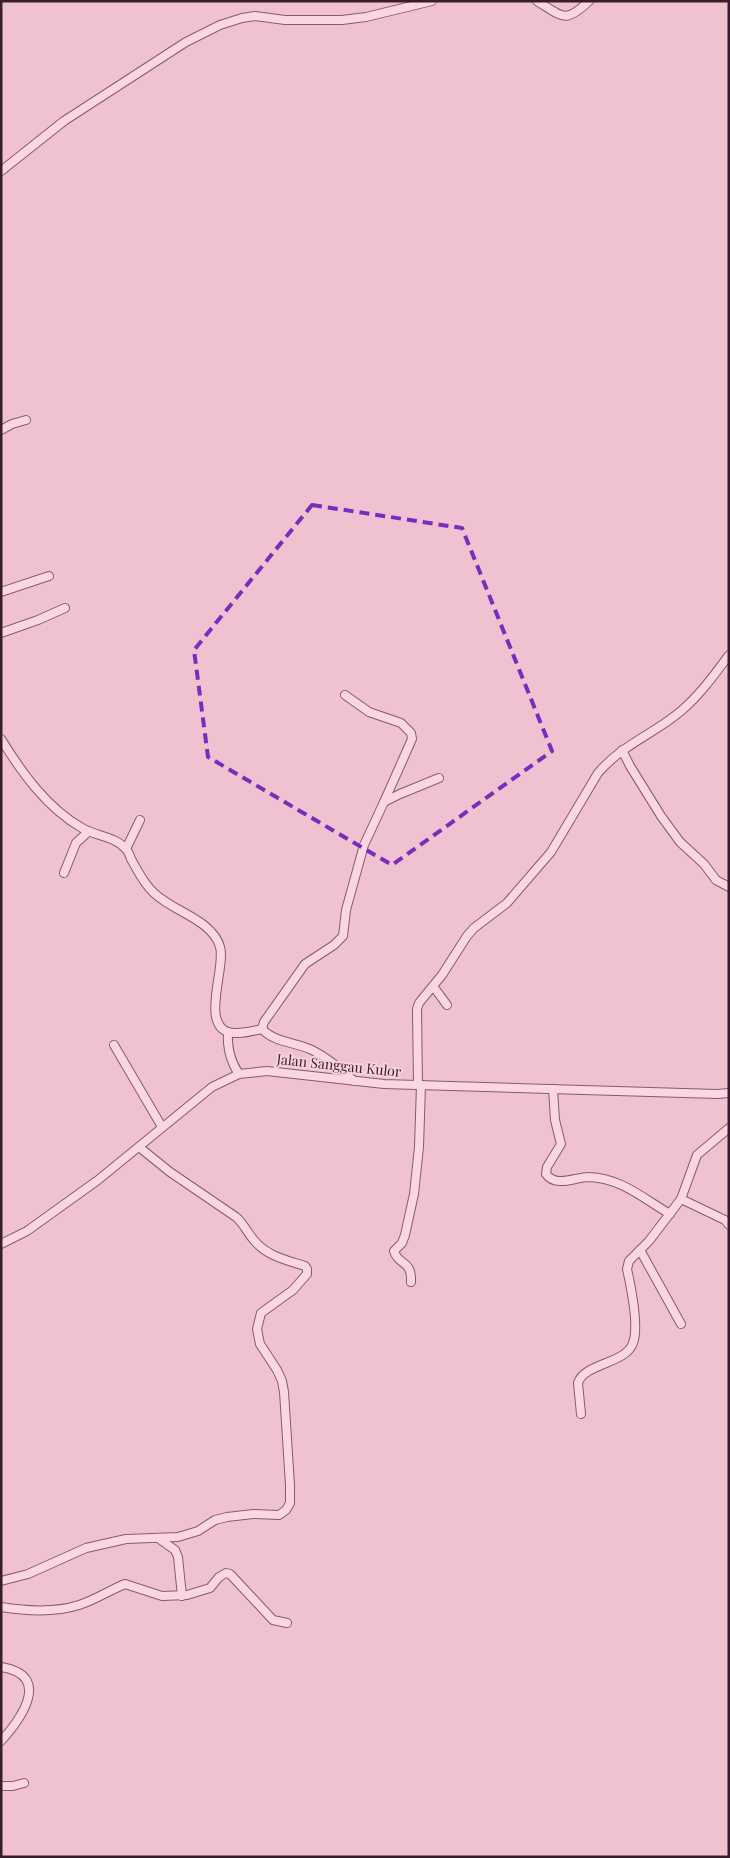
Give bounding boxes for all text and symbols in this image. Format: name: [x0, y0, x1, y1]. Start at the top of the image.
street label: Jalan Sanggau Kulor: [275, 1049, 403, 1081]

